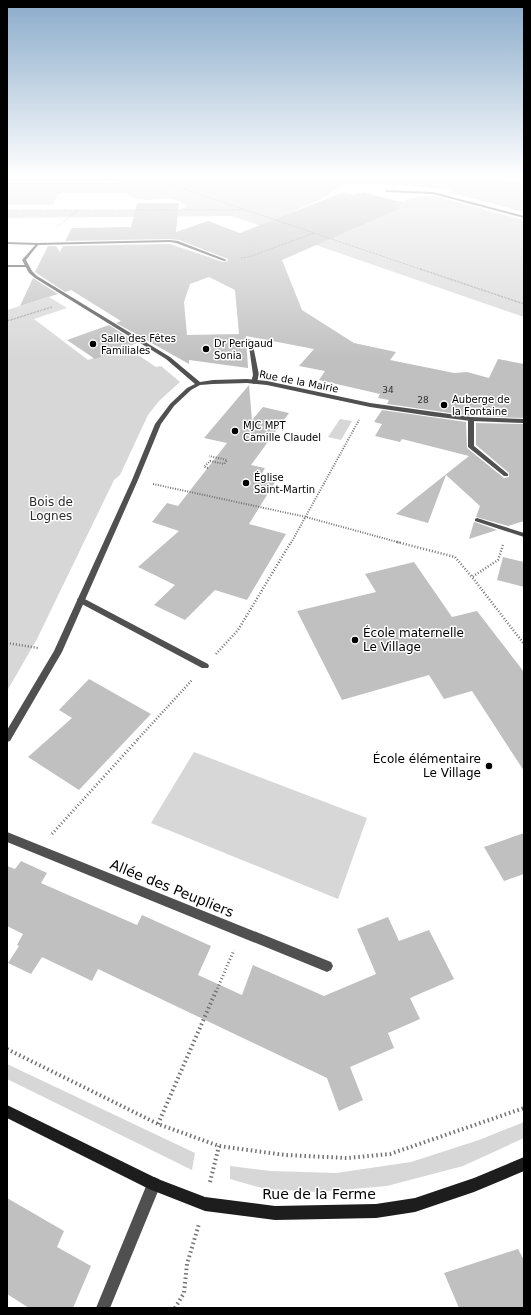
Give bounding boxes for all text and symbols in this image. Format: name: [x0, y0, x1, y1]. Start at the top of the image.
place label: Salle des Fêtes Familiales: [101, 333, 176, 356]
place label: Dr Perigaud Sonia: [214, 338, 273, 361]
marker: Salle des Fêtes Familiales: [88, 339, 98, 349]
marker: Dr Perigaud Sonia: [201, 344, 211, 354]
street label: Rue de la Mairie: [258, 368, 339, 395]
house number: 34: [382, 385, 394, 395]
place label: Auberge de la Fontaine: [452, 394, 510, 417]
house number: 28: [417, 395, 429, 405]
marker: Auberge de la Fontaine: [439, 400, 449, 410]
place label: MJC MPT Camille Claudel: [243, 420, 321, 443]
marker: MJC MPT Camille Claudel: [230, 426, 240, 436]
place label: Église Saint-Martin: [254, 471, 315, 495]
marker: Église Saint-Martin: [241, 478, 251, 488]
park label: Bois de Lognes: [29, 495, 73, 523]
place label: École maternelle Le Village: [363, 625, 464, 654]
marker: École maternelle Le Village: [350, 635, 360, 645]
place label: École élémentaire Le Village: [373, 751, 481, 780]
marker: École élémentaire Le Village: [484, 761, 494, 771]
street label: Allée des Peupliers: [108, 856, 236, 920]
street label: Rue de la Ferme: [262, 1186, 376, 1202]

